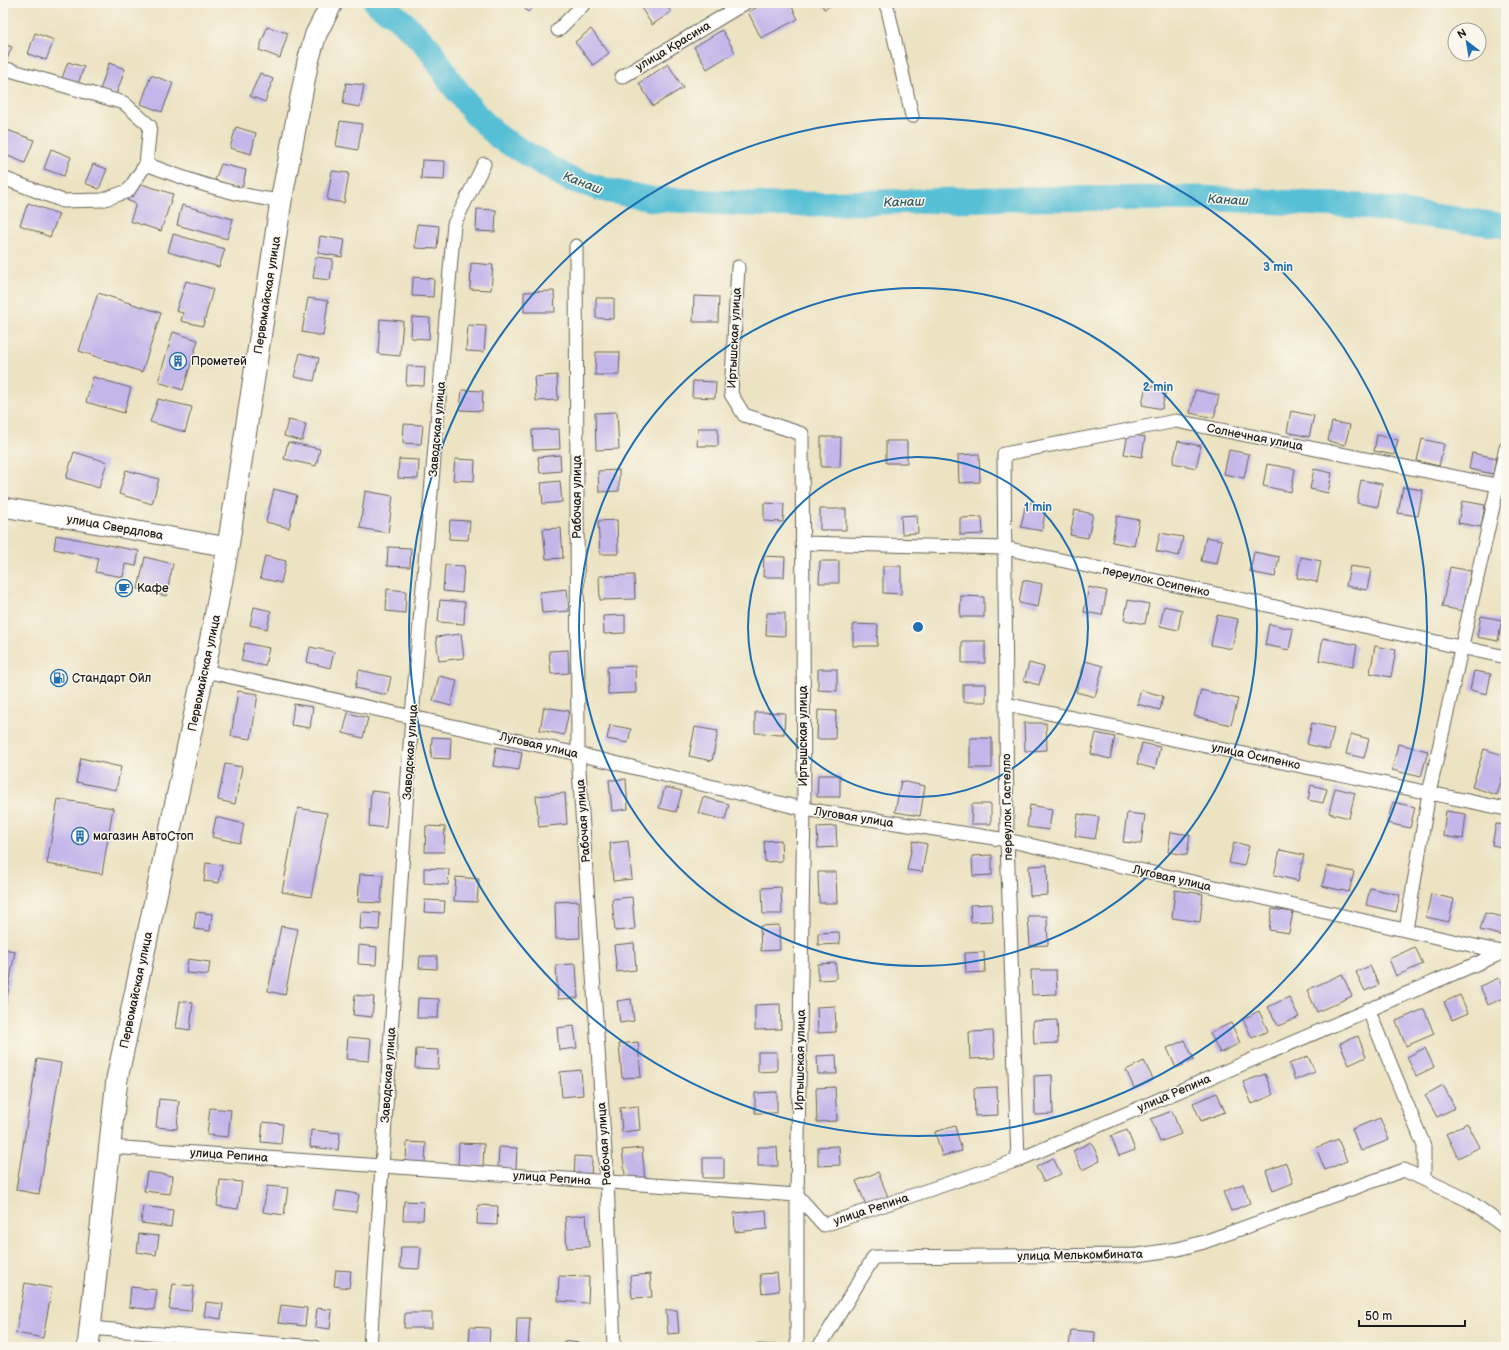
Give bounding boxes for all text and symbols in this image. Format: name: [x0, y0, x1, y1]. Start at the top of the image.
street label: улица Красина: [633, 18, 713, 75]
north arrow: [1447, 22, 1487, 62]
text: N: [1455, 26, 1469, 42]
water label: Канаш: [561, 168, 605, 198]
water label: Канаш: [1207, 191, 1249, 209]
water label: Канаш: [883, 193, 925, 211]
street label: Первомайская улица: [251, 235, 284, 355]
text: 3 min: [1263, 260, 1293, 275]
street label: Иртышская улица: [724, 287, 745, 389]
building icon: Прометей: [168, 351, 188, 371]
place label: Прометей: [191, 354, 247, 369]
text: 2 min: [1143, 380, 1173, 395]
street label: Заводская улица: [426, 381, 449, 477]
street label: Солнечная улица: [1205, 421, 1304, 454]
street label: Рабочая улица: [570, 455, 585, 539]
text: 1 min: [1024, 500, 1052, 515]
street label: улица Свердлова: [65, 512, 164, 543]
street label: переулок Осипенко: [1101, 563, 1211, 600]
cafe icon: Кафе: [114, 578, 134, 598]
place label: Кафе: [137, 581, 169, 596]
street label: Первомайская улица: [185, 613, 224, 733]
centre of rings: [911, 620, 925, 634]
fuel station icon: Стандарт Ойл: [49, 668, 69, 688]
place label: Стандарт Ойл: [72, 671, 152, 686]
street label: Иртышская улица: [796, 685, 811, 787]
street label: Заводская улица: [400, 704, 421, 800]
street label: Луговая улица: [497, 729, 580, 762]
street label: улица Осипенко: [1210, 740, 1302, 773]
street label: переулок Гастелло: [999, 753, 1016, 861]
street label: Рабочая улица: [573, 779, 594, 863]
street label: Луговая улица: [812, 804, 895, 831]
building icon: магазин АвтоСтоп: [70, 826, 90, 846]
place label: магазин АвтоСтоп: [93, 829, 194, 844]
street label: Луговая улица: [1130, 862, 1213, 895]
street label: Первомайская улица: [117, 930, 156, 1050]
street label: Иртышская улица: [792, 1009, 809, 1111]
street label: Заводская улица: [378, 1027, 399, 1123]
street label: улица Репина: [1135, 1071, 1213, 1116]
street label: Рабочая улица: [594, 1102, 615, 1186]
street label: улица Репина: [189, 1145, 269, 1166]
street label: улица Репина: [512, 1168, 592, 1189]
street label: улица Репина: [832, 1190, 911, 1229]
street label: улица Мелькомбината: [1017, 1247, 1143, 1264]
scale bar: [1359, 1302, 1465, 1328]
text: 50 m: [1365, 1309, 1392, 1324]

